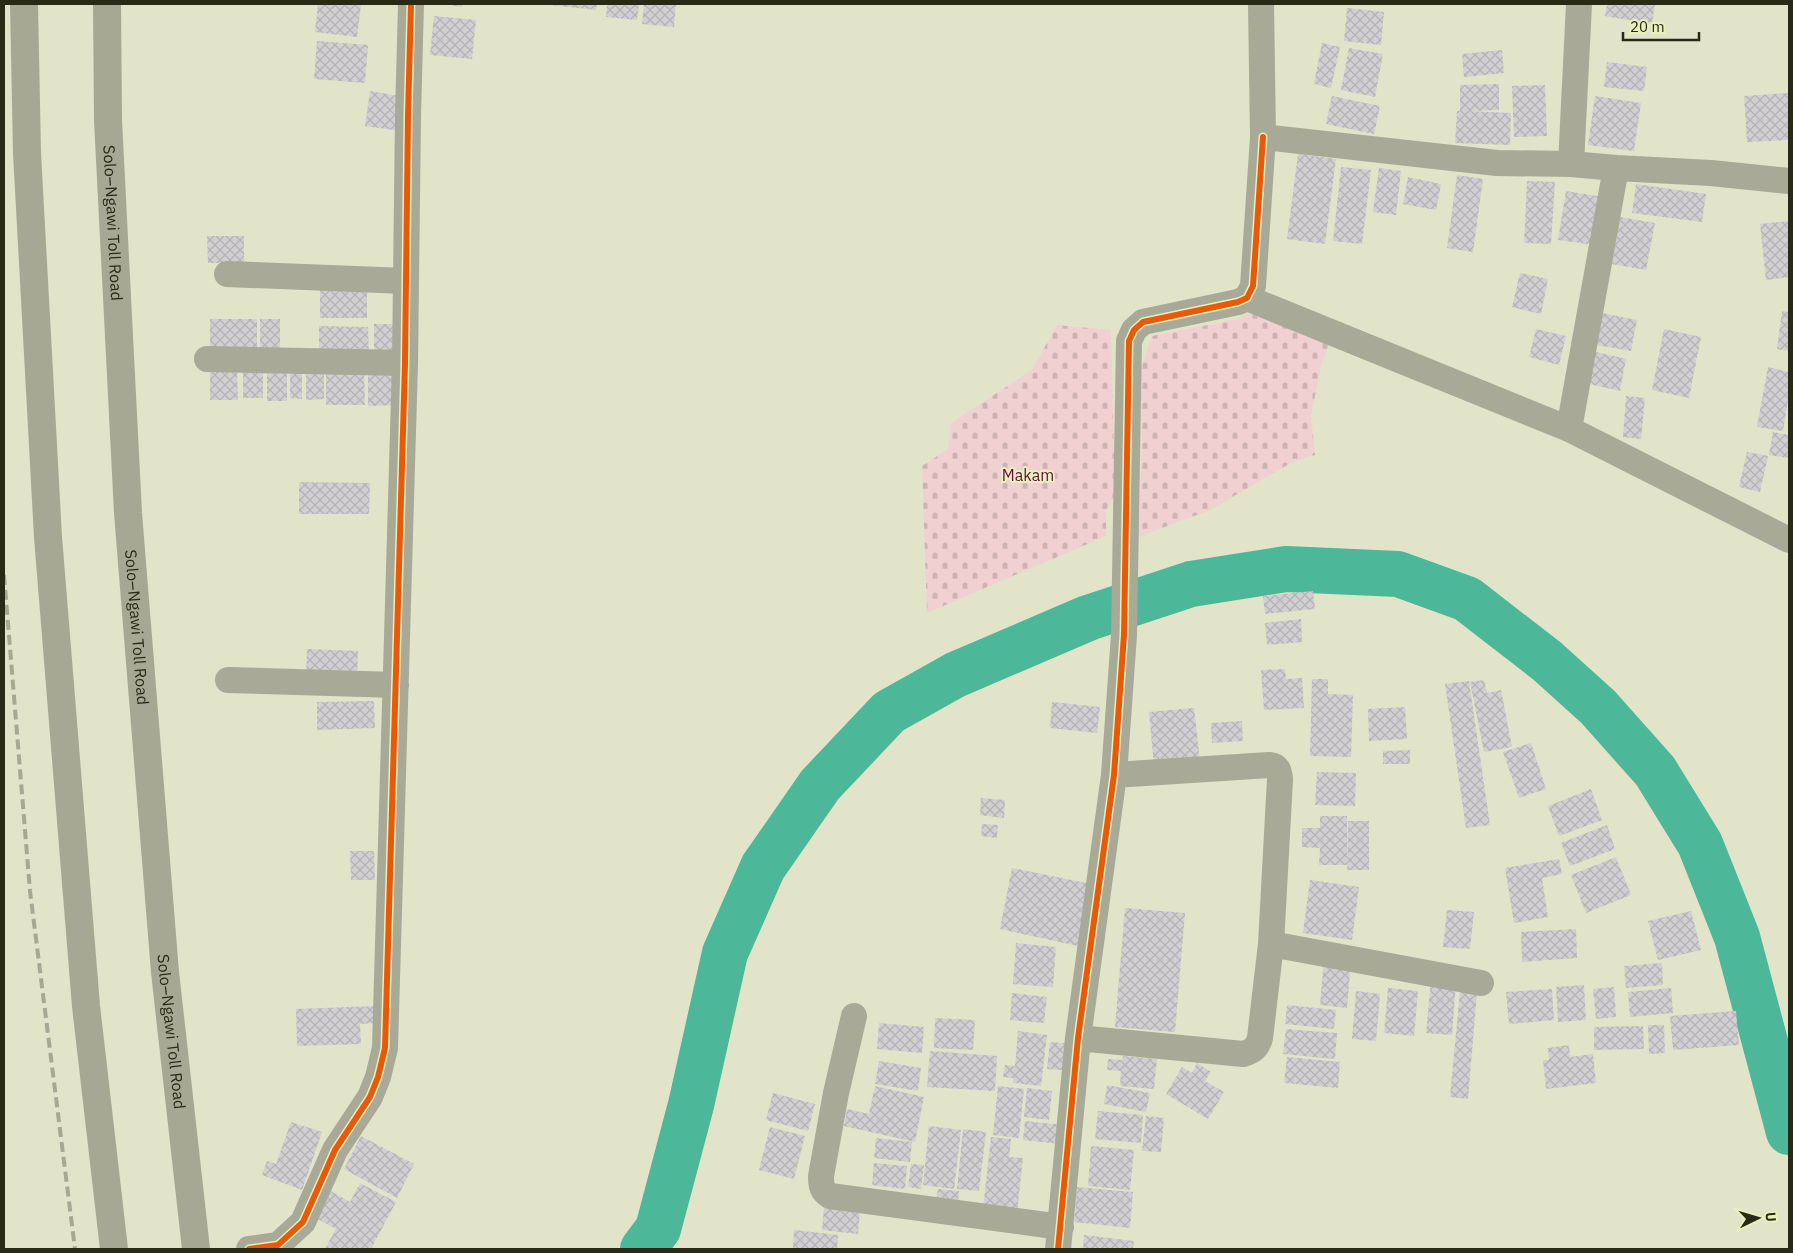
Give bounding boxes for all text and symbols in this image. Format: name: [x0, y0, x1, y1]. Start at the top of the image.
scale bar: [1623, 10, 1699, 42]
text: 20 m: [1630, 17, 1665, 36]
street label: Solo–Ngawi Toll Road: [99, 145, 127, 301]
park label: Makam: [1002, 465, 1054, 485]
street label: Solo–Ngawi Toll Road: [121, 549, 153, 706]
street label: Solo–Ngawi Toll Road: [154, 953, 190, 1110]
north arrow: [1733, 1193, 1783, 1243]
text: U: [1762, 1211, 1780, 1222]

